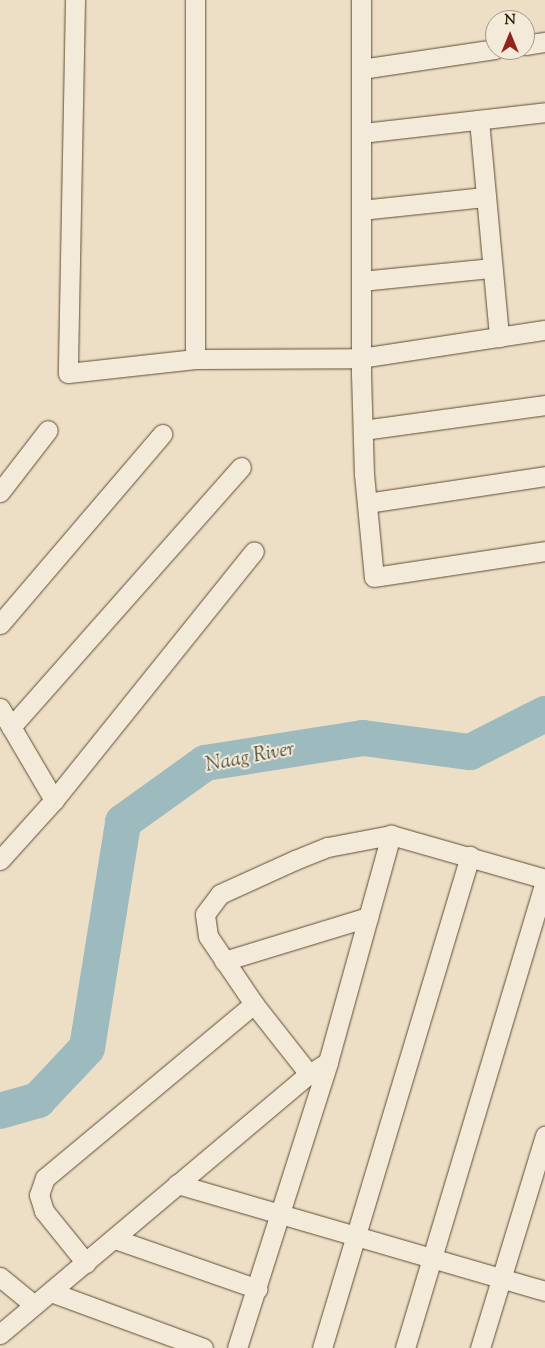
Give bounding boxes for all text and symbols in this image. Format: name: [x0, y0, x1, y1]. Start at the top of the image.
north arrow: [485, 10, 535, 60]
text: N: [504, 11, 516, 31]
water label: Naag River: [204, 738, 296, 778]

